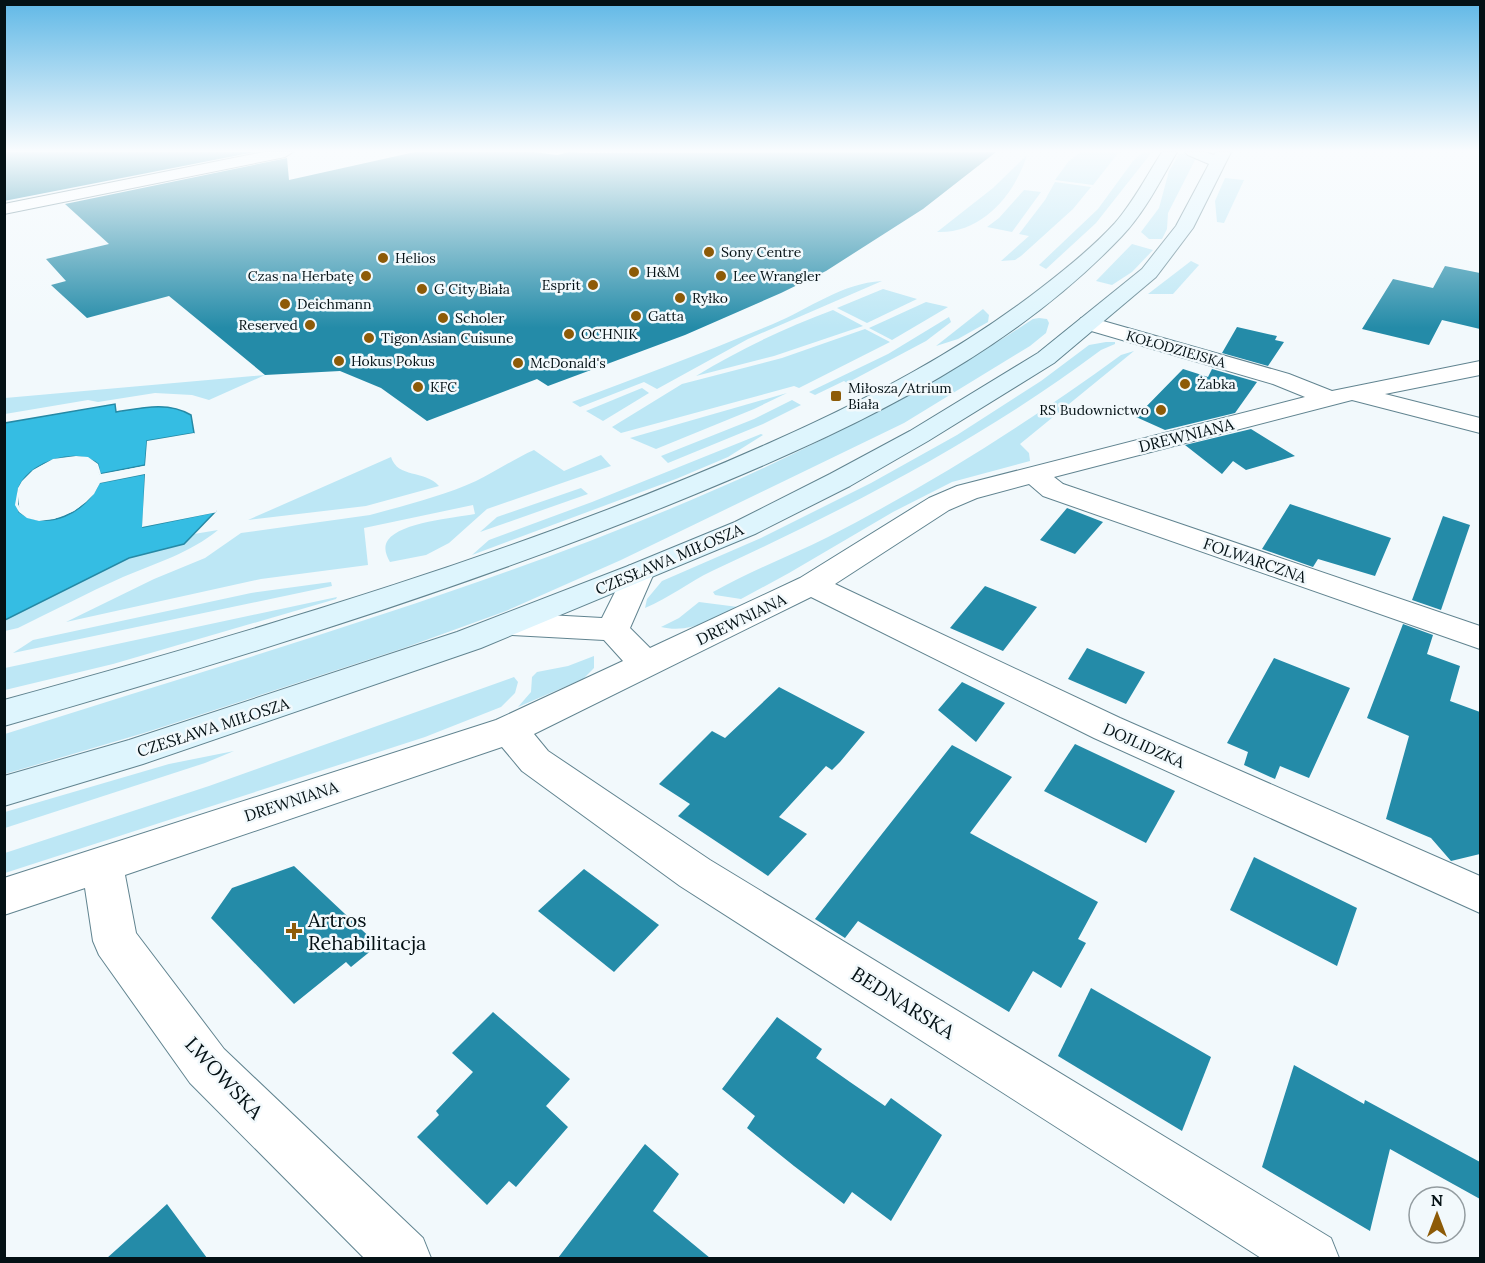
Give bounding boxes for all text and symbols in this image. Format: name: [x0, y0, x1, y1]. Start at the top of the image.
place label: Sony Centre: [721, 243, 802, 261]
marker: Sony Centre: [702, 245, 716, 259]
place label: Helios: [395, 249, 436, 267]
marker: Helios: [376, 251, 390, 265]
place label: H&M: [646, 263, 680, 281]
marker: H&M: [627, 265, 641, 279]
place label: Czas na Herbatę: [248, 267, 354, 285]
place label: Lee Wrangler: [733, 267, 821, 285]
marker: Czas na Herbatę: [359, 269, 373, 283]
marker: Lee Wrangler: [714, 269, 728, 283]
place label: Esprit: [542, 276, 582, 294]
marker: Esprit: [586, 278, 600, 292]
place label: G City Biała: [434, 280, 510, 298]
marker: G City Biała: [415, 282, 429, 296]
place label: Ryłko: [692, 289, 728, 307]
marker: Ryłko: [673, 291, 687, 305]
place label: Deichmann: [297, 295, 372, 313]
marker: Deichmann: [278, 297, 292, 311]
place label: Gatta: [648, 307, 684, 325]
place label: Scholer: [455, 309, 504, 327]
marker: Gatta: [629, 309, 643, 323]
marker: Scholer: [436, 311, 450, 325]
place label: Reserved: [239, 316, 298, 334]
marker: Reserved: [303, 318, 317, 332]
place label: OCHNIK: [581, 325, 638, 343]
street label: KOŁODZIEJSKA: [1124, 326, 1228, 372]
marker: OCHNIK: [562, 327, 576, 341]
place label: Tigon Asian Cuisune: [381, 329, 514, 347]
marker: Tigon Asian Cuisune: [362, 331, 376, 345]
place label: Hokus Pokus: [351, 352, 435, 370]
marker: Hokus Pokus: [332, 354, 346, 368]
place label: McDonald's: [530, 354, 606, 372]
marker: McDonald's: [511, 356, 525, 370]
place label: Żabka: [1197, 375, 1236, 393]
marker: Żabka: [1178, 377, 1192, 391]
place label: KFC: [430, 378, 457, 396]
place label: Miłosza/Atrium Biała: [848, 379, 952, 413]
marker: KFC: [411, 380, 425, 394]
marker: Miłosza/Atrium Biała: [829, 389, 843, 403]
place label: RS Budownictwo: [1039, 401, 1149, 419]
marker: RS Budownictwo: [1154, 403, 1168, 417]
street label: DREWNIANA: [1136, 413, 1237, 456]
street label: CZESŁAWA MIŁOSZA: [592, 518, 747, 599]
street label: FOLWARCZNA: [1201, 533, 1310, 587]
street label: DREWNIANA: [693, 588, 790, 649]
street label: CZESŁAWA MIŁOSZA: [134, 693, 293, 761]
street label: DOJLIDZKA: [1100, 718, 1189, 772]
street label: DREWNIANA: [242, 776, 341, 826]
place label: Artros Rehabilitacja: [307, 907, 426, 955]
marker: Artros Rehabilitacja: [285, 922, 303, 940]
street label: BEDNARSKA: [847, 961, 960, 1044]
street label: LWOWSKA: [180, 1031, 269, 1124]
north arrow: [1407, 1185, 1467, 1245]
text: N: [1431, 1190, 1443, 1210]

